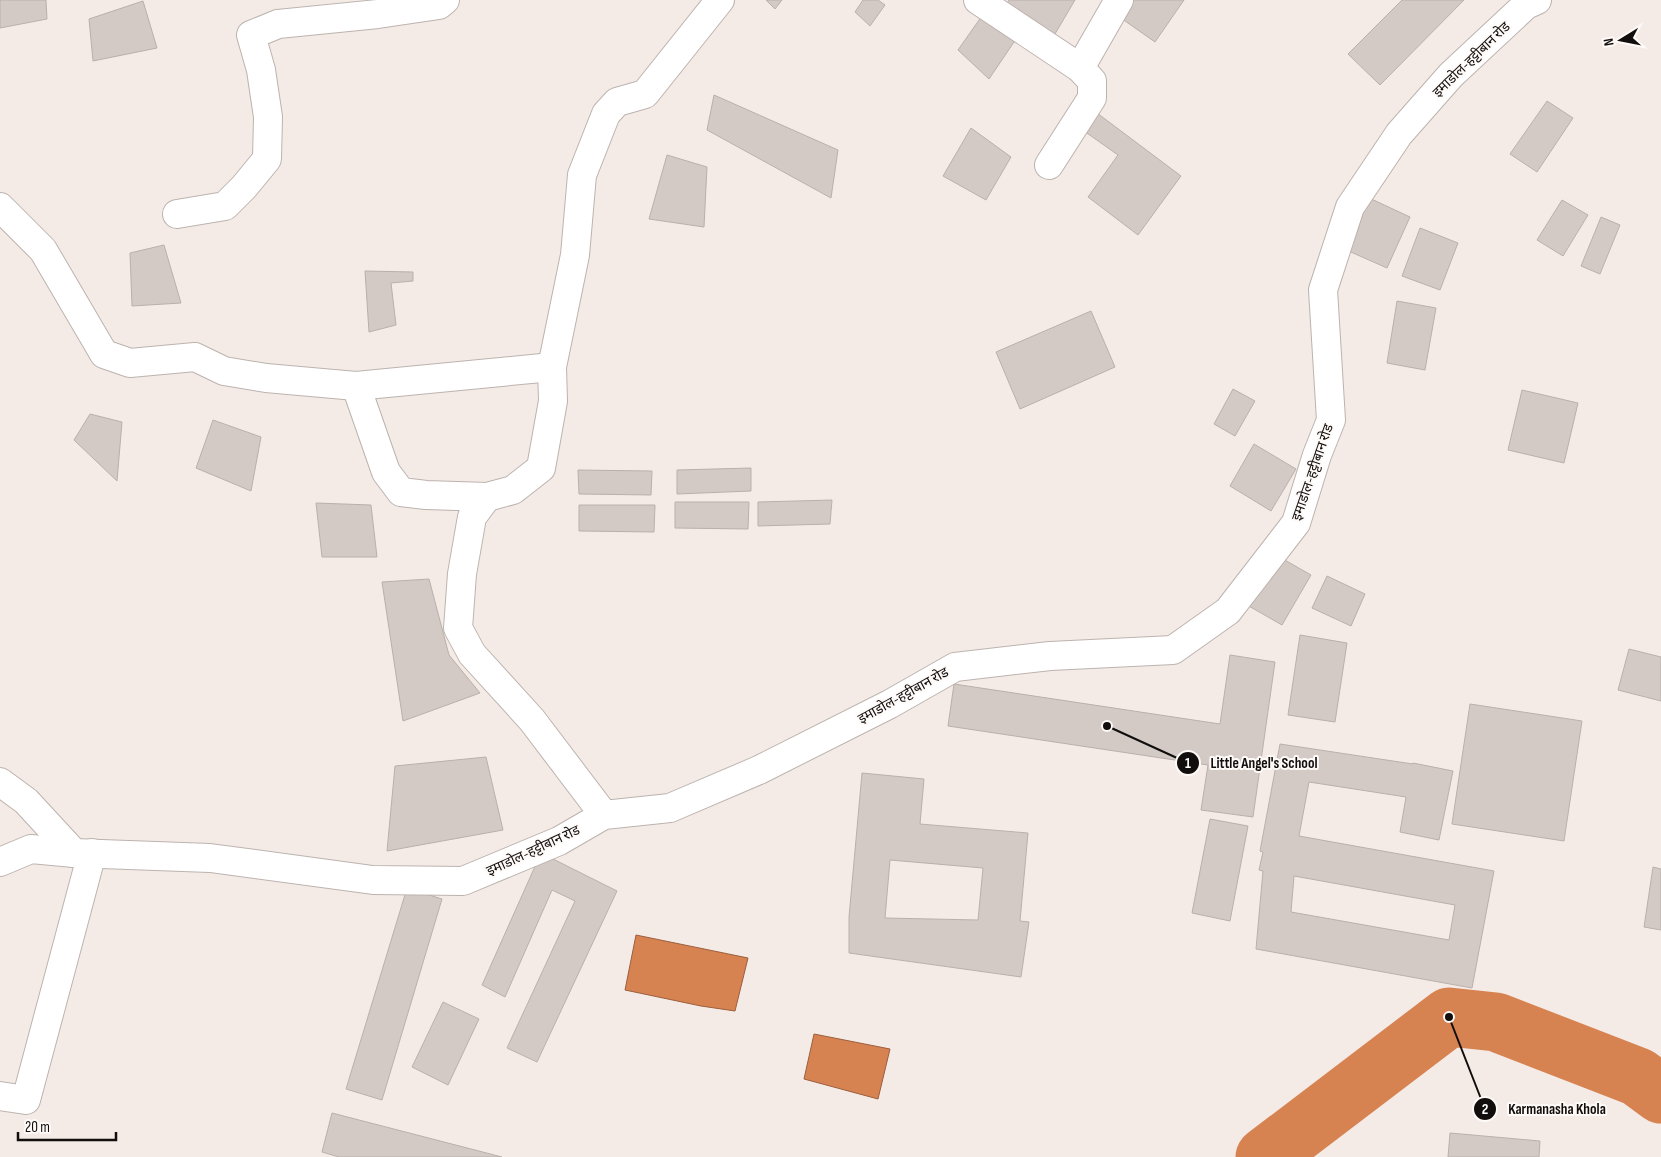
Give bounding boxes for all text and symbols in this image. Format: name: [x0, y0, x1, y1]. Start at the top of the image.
north arrow: [1596, 15, 1646, 65]
street label: इमाडोल-हट्टीबान रोड: [1429, 18, 1514, 101]
text: N: [1600, 37, 1618, 47]
street label: इमाडोल-हट्टीबान रोड: [1288, 421, 1337, 523]
street label: इमाडोल-हट्टीबान रोड: [855, 663, 952, 727]
callout: Little Angel's School: [1176, 748, 1328, 778]
text: 1: [1185, 754, 1191, 773]
text: Little Angel's School: [1210, 754, 1318, 773]
street label: इमाडोल-हट्टीबान रोड: [484, 821, 583, 879]
callout: Karmanasha Khola: [1473, 1094, 1616, 1124]
text: 2: [1482, 1100, 1488, 1119]
text: Karmanasha Khola: [1508, 1100, 1606, 1119]
scale bar: [18, 1110, 115, 1142]
text: 20 m: [25, 1118, 50, 1137]

